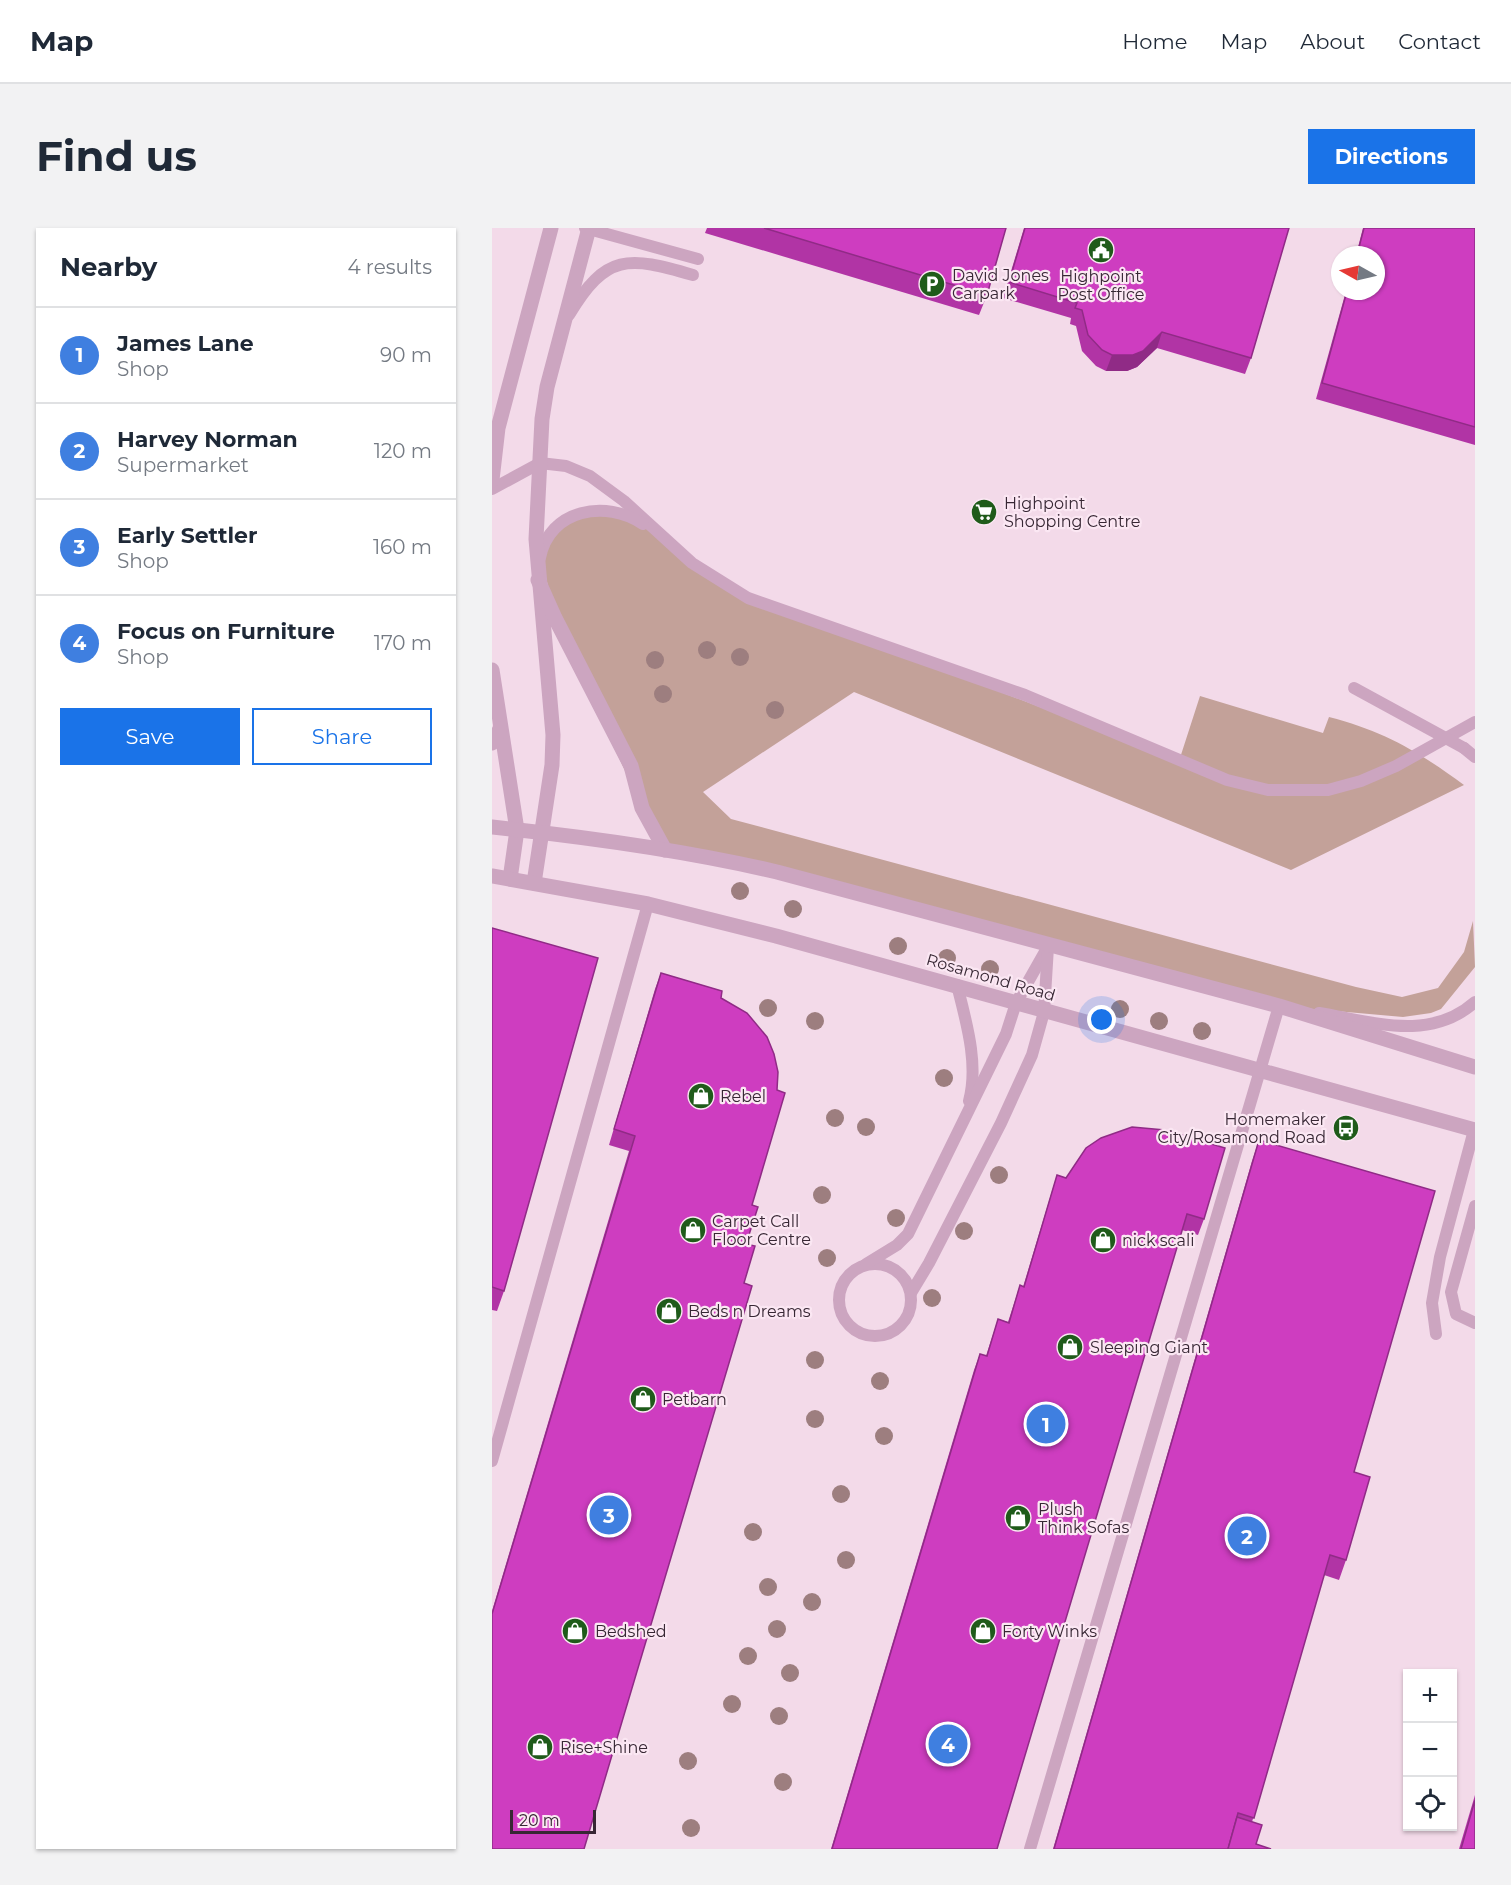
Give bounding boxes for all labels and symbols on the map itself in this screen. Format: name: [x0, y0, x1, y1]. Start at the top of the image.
public building icon: Highpoint Post Office: [1086, 235, 1116, 265]
north arrow: [1331, 246, 1385, 300]
place label: David Jones Carpark: [952, 266, 1049, 303]
place label: Highpoint Post Office: [1058, 267, 1144, 304]
parking icon: David Jones Carpark: [917, 269, 947, 299]
place label: Highpoint Shopping Centre: [1004, 494, 1141, 531]
supermarket icon: Highpoint Shopping Centre: [969, 497, 999, 527]
street label: Rosamond Road: [924, 950, 1058, 1005]
your location: [1087, 1005, 1116, 1034]
shop icon: Rebel: [686, 1081, 716, 1111]
place label: Rebel: [720, 1087, 766, 1106]
place label: Homemaker City/Rosamond Road: [1157, 1110, 1326, 1147]
bus stop icon: Homemaker City/Rosamond Road: [1331, 1113, 1361, 1143]
place label: Carpet Call Floor Centre: [712, 1212, 811, 1249]
shop icon: Carpet Call Floor Centre: [678, 1215, 708, 1245]
shop icon: nick scali: [1088, 1225, 1118, 1255]
place label: nick scali: [1122, 1231, 1195, 1250]
shop icon: Beds n Dreams: [654, 1296, 684, 1326]
place label: Beds n Dreams: [688, 1302, 811, 1321]
shop icon: Sleeping Giant: [1055, 1332, 1085, 1362]
place label: Sleeping Giant: [1090, 1338, 1209, 1357]
shop icon: Petbarn: [628, 1384, 658, 1414]
place label: Petbarn: [662, 1390, 727, 1409]
pin: 1: [1026, 1402, 1066, 1446]
pin: 3: [590, 1492, 628, 1538]
place label: Plush Think Sofas: [1038, 1500, 1129, 1537]
shop icon: Plush Think Sofas: [1003, 1503, 1033, 1533]
pin: 2: [1228, 1514, 1266, 1558]
shop icon: Bedshed: [560, 1616, 590, 1646]
shop icon: Forty Winks: [968, 1616, 998, 1646]
place label: Bedshed: [595, 1622, 667, 1641]
place label: Forty Winks: [1002, 1622, 1097, 1641]
pin: 4: [928, 1722, 968, 1766]
shop icon: Rise+Shine: [525, 1732, 555, 1762]
place label: Rise+Shine: [560, 1738, 648, 1757]
scale bar: [510, 1807, 596, 1834]

